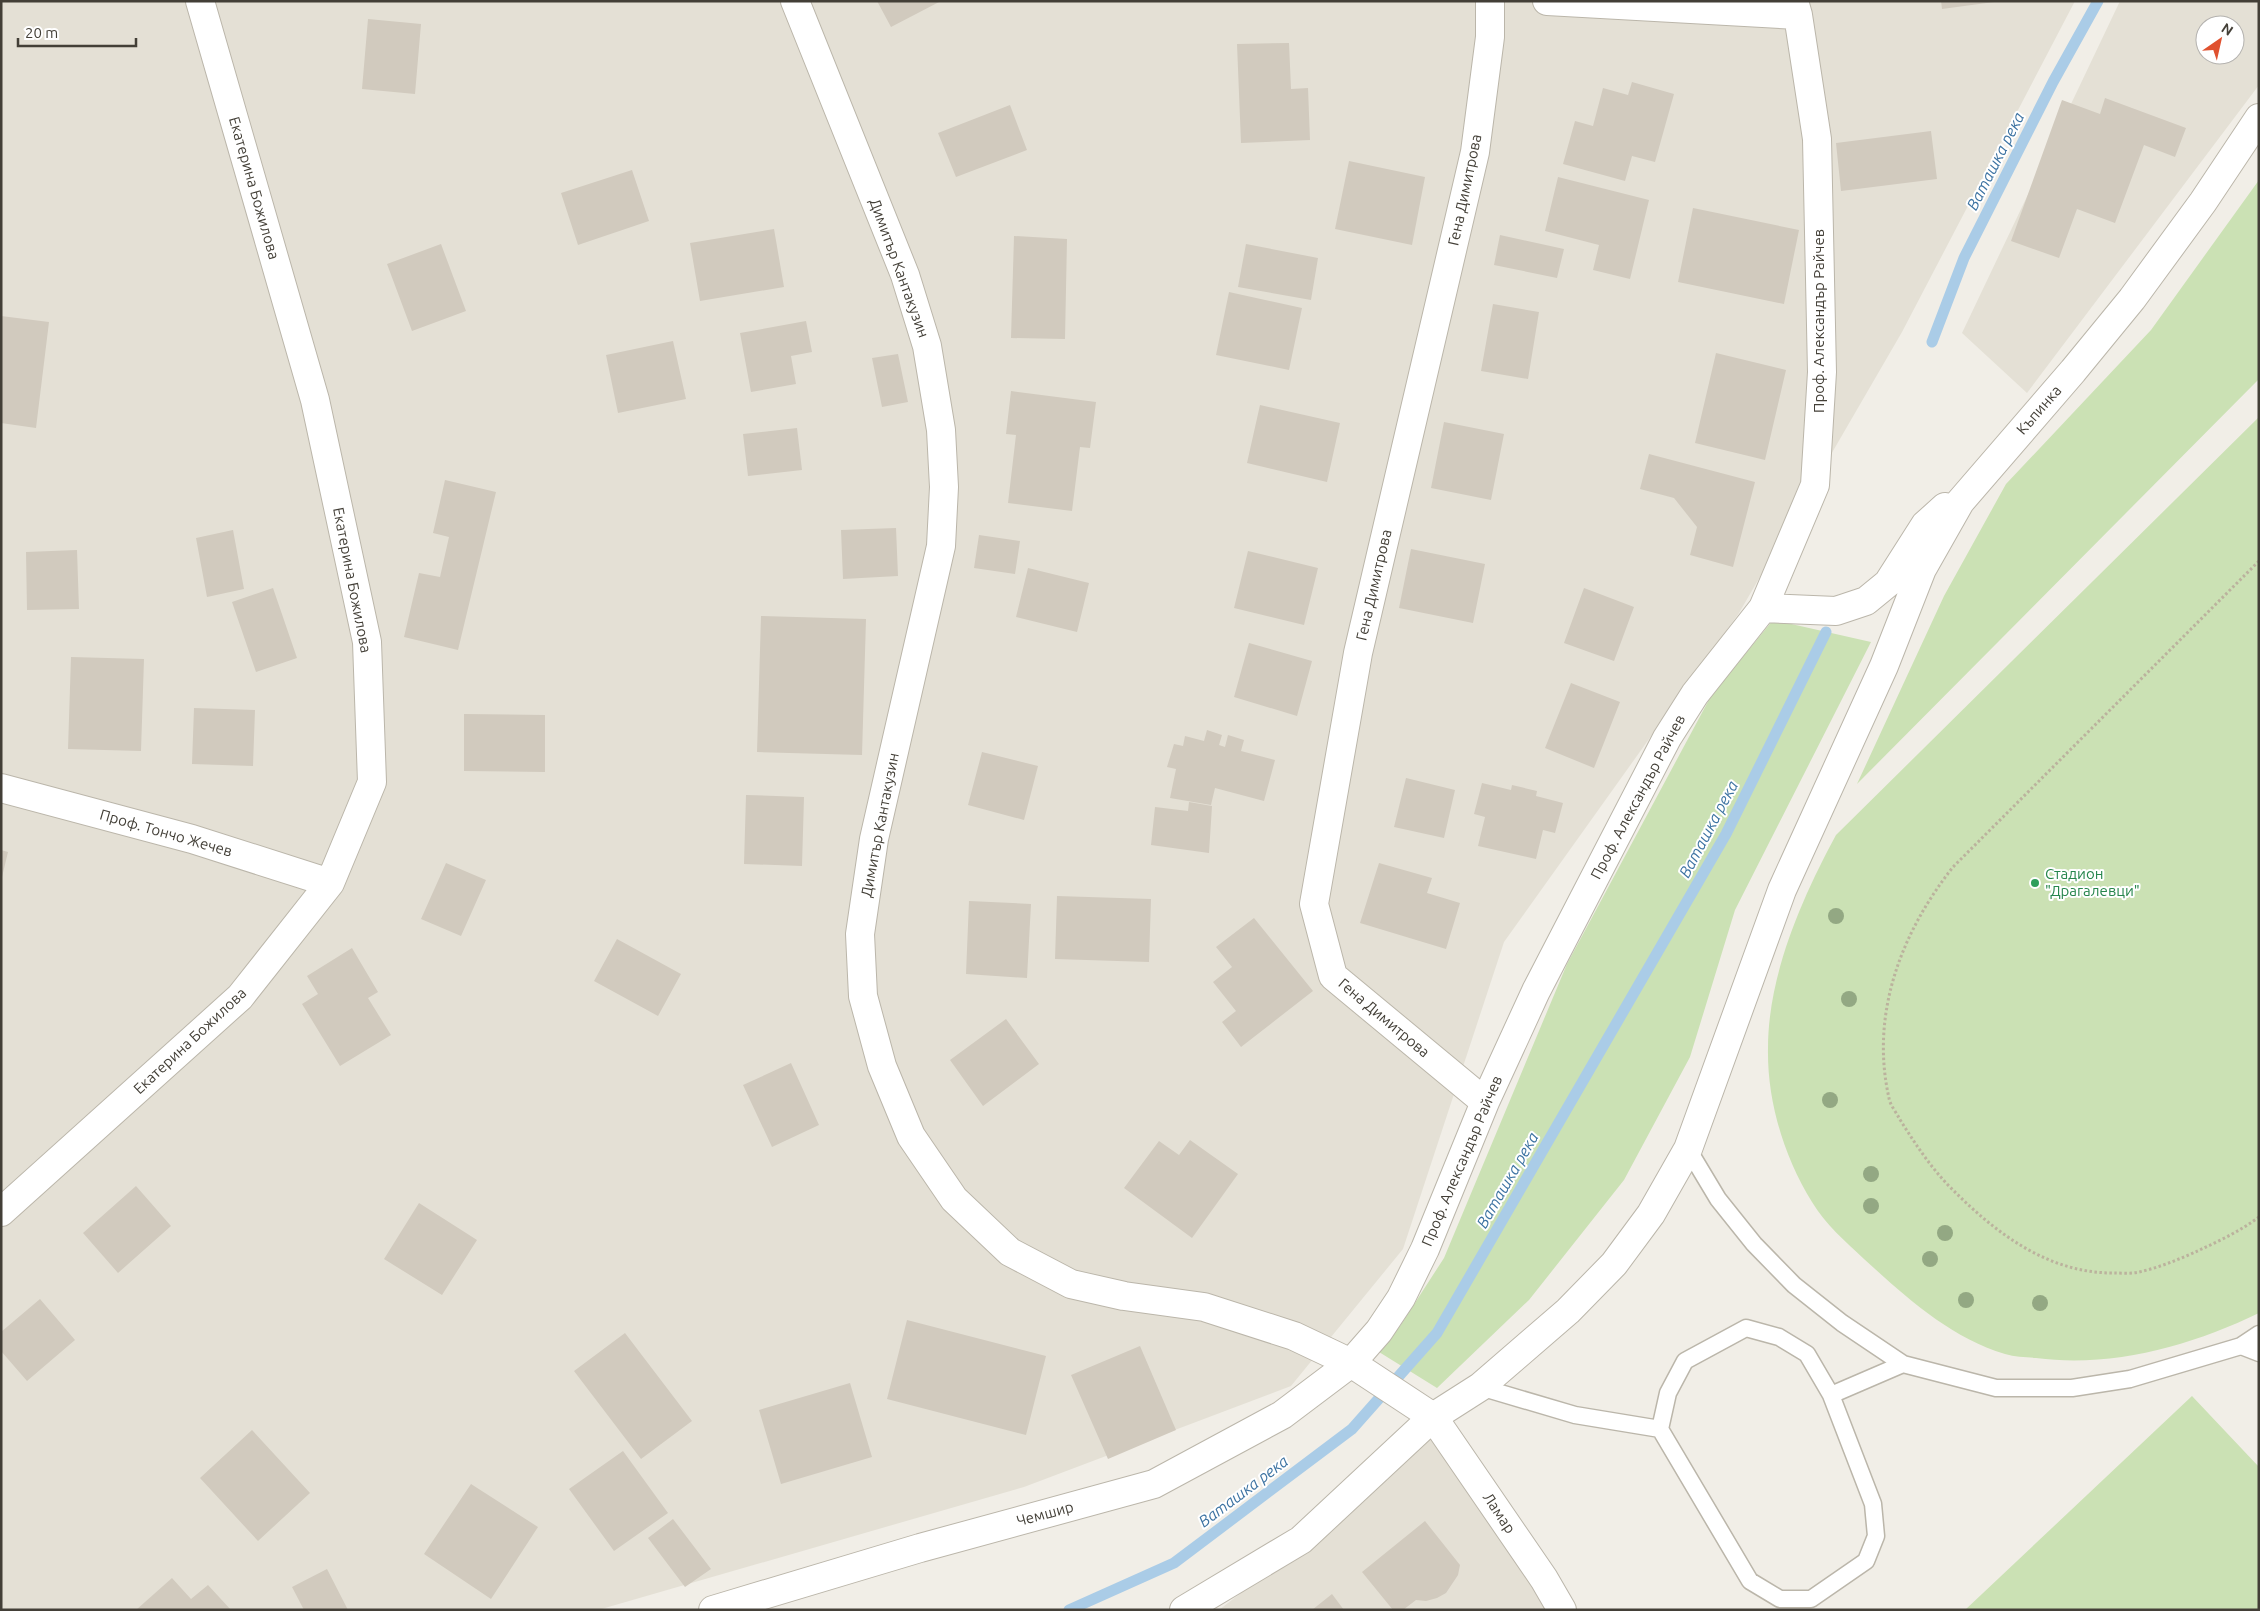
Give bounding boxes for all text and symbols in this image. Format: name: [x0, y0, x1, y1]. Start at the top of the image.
scale bar: [18, 15, 135, 47]
north arrow: [2195, 15, 2245, 65]
text: N: [2218, 20, 2236, 39]
text: 20 m: [25, 24, 58, 41]
water label: Ваташка река: [1963, 109, 2028, 213]
street label: Екатерина Божилова: [226, 115, 283, 261]
street label: Гена Димитрова: [1444, 133, 1485, 247]
street label: Димитър Кантакузин: [866, 196, 933, 340]
street label: Проф. Александър Райчев: [1810, 229, 1827, 413]
street label: Къпинка: [2013, 382, 2065, 438]
street label: Екатерина Божилова: [330, 506, 375, 654]
street label: Гена Димитрова: [1352, 528, 1395, 642]
street label: Проф. Александър Райчев: [1587, 712, 1688, 882]
street label: Димитър Кантакузин: [857, 751, 902, 899]
water label: Ваташка река: [1675, 777, 1741, 881]
street label: Проф. Тончо Жечев: [98, 805, 234, 860]
place label: Стадион "Драгалевци": [2045, 865, 2140, 899]
marker: Стадион "Драгалевци": [2029, 877, 2041, 889]
street label: Гена Димитрова: [1335, 975, 1433, 1061]
street label: Екатерина Божилова: [130, 984, 249, 1097]
street label: Проф. Александър Райчев: [1418, 1073, 1505, 1249]
water label: Ваташка река: [1472, 1129, 1542, 1231]
water label: Ваташка река: [1195, 1451, 1291, 1530]
street label: Ламар: [1480, 1489, 1519, 1536]
street label: Чемшир: [1015, 1498, 1075, 1529]

